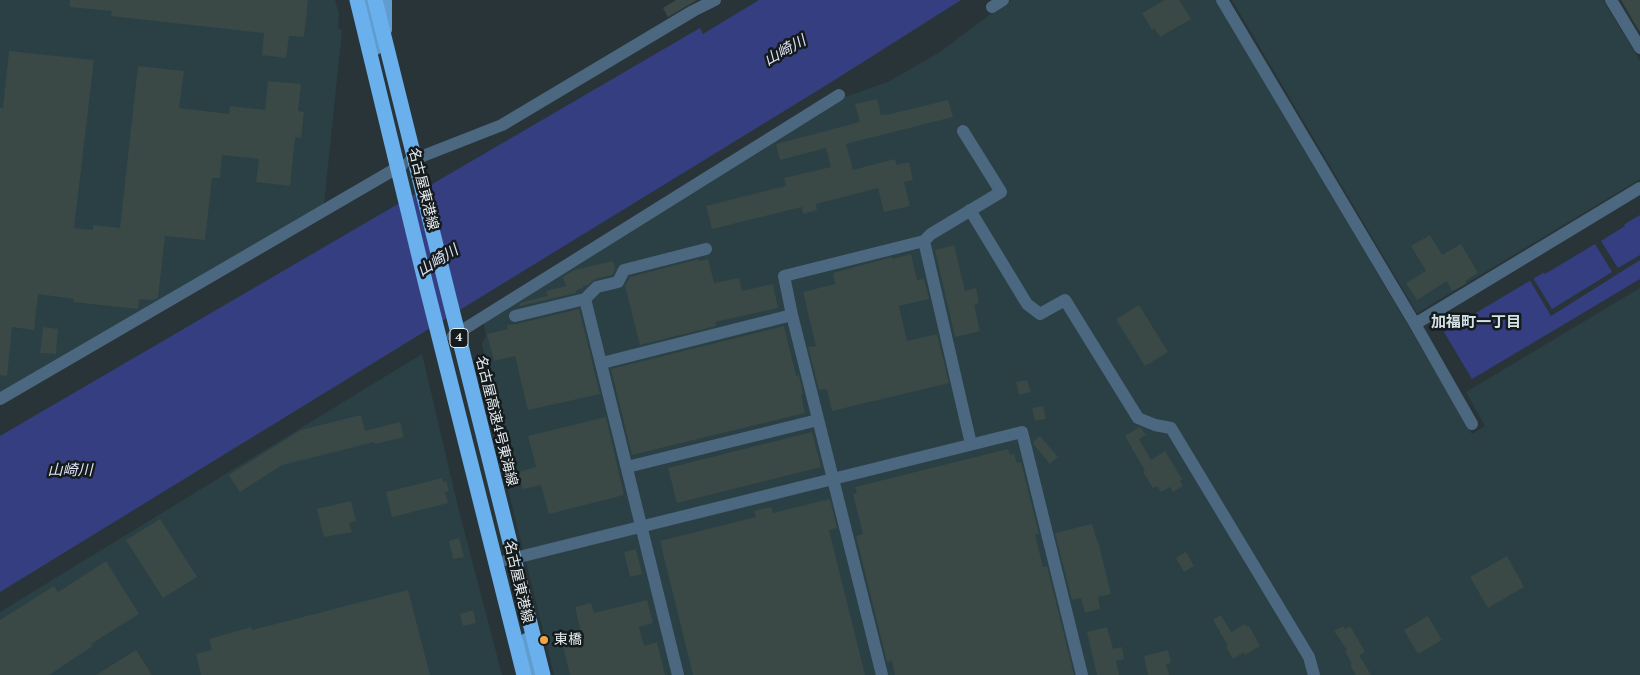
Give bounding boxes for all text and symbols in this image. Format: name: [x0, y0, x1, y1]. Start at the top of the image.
water label: 山崎川: [761, 32, 809, 70]
street label: 名古屋東港線: [405, 146, 441, 232]
water label: 山崎川: [414, 241, 462, 281]
district label: 加福町一丁目: [1431, 314, 1521, 332]
road number: 4: [450, 328, 468, 348]
street label: 名古屋高速4号東海線: [472, 354, 520, 488]
water label: 山崎川: [48, 462, 92, 480]
street label: 名古屋東港線: [500, 539, 536, 625]
place label: 東橋: [554, 632, 582, 648]
marker: 東橋: [538, 634, 550, 646]

